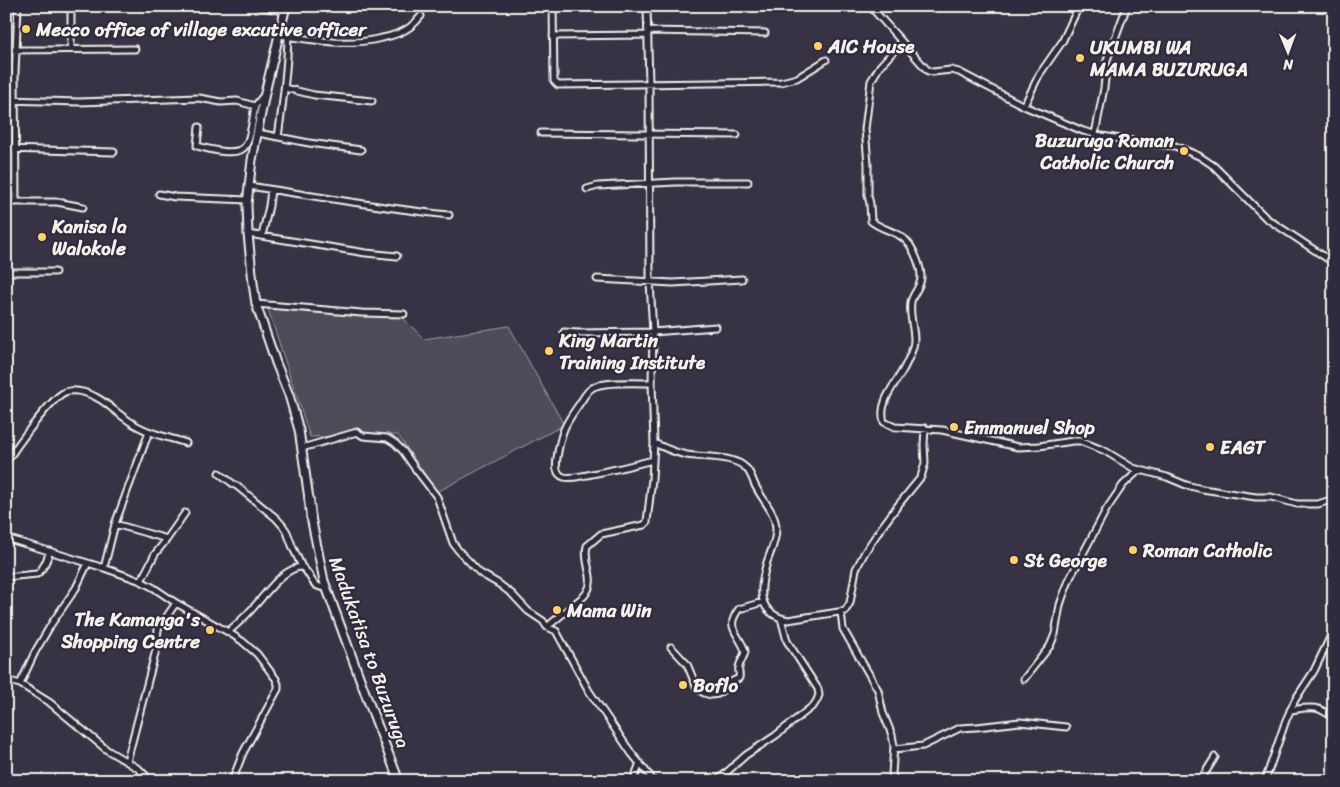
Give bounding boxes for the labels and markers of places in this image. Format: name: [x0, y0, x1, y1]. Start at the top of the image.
place label: Mecco office of village excutive officer: [35, 13, 368, 46]
marker: Mecco office of village excutive officer: [20, 23, 32, 35]
place label: AIC House: [827, 30, 915, 63]
place label: UKUMBI WA MAMA BUZURUGA: [1089, 31, 1248, 86]
marker: AIC House: [812, 40, 824, 52]
marker: UKUMBI WA MAMA BUZURUGA: [1074, 52, 1086, 64]
place label: Buzuruga Roman Catholic Church: [1035, 124, 1175, 179]
marker: Buzuruga Roman Catholic Church: [1178, 145, 1190, 157]
place label: Kanisa la Walokole: [51, 210, 127, 265]
marker: Kanisa la Walokole: [36, 231, 48, 243]
place label: King Martin Training Institute: [558, 324, 706, 379]
marker: King Martin Training Institute: [543, 345, 555, 357]
place label: Emmanuel Shop: [964, 411, 1095, 444]
marker: Emmanuel Shop: [948, 421, 960, 433]
place label: EAGT: [1220, 431, 1267, 464]
marker: EAGT: [1204, 441, 1216, 453]
place label: Roman Catholic: [1142, 534, 1273, 567]
place label: St George: [1023, 544, 1108, 577]
marker: Roman Catholic: [1127, 544, 1139, 556]
marker: St George: [1008, 554, 1020, 566]
place label: Mama Win: [566, 594, 652, 627]
place label: The Kamanga's Shopping Centre: [60, 603, 201, 658]
marker: Mama Win: [551, 604, 563, 616]
marker: The Kamanga's Shopping Centre: [204, 624, 216, 636]
place label: Boflo: [693, 669, 738, 702]
marker: Boflo: [677, 679, 689, 691]

